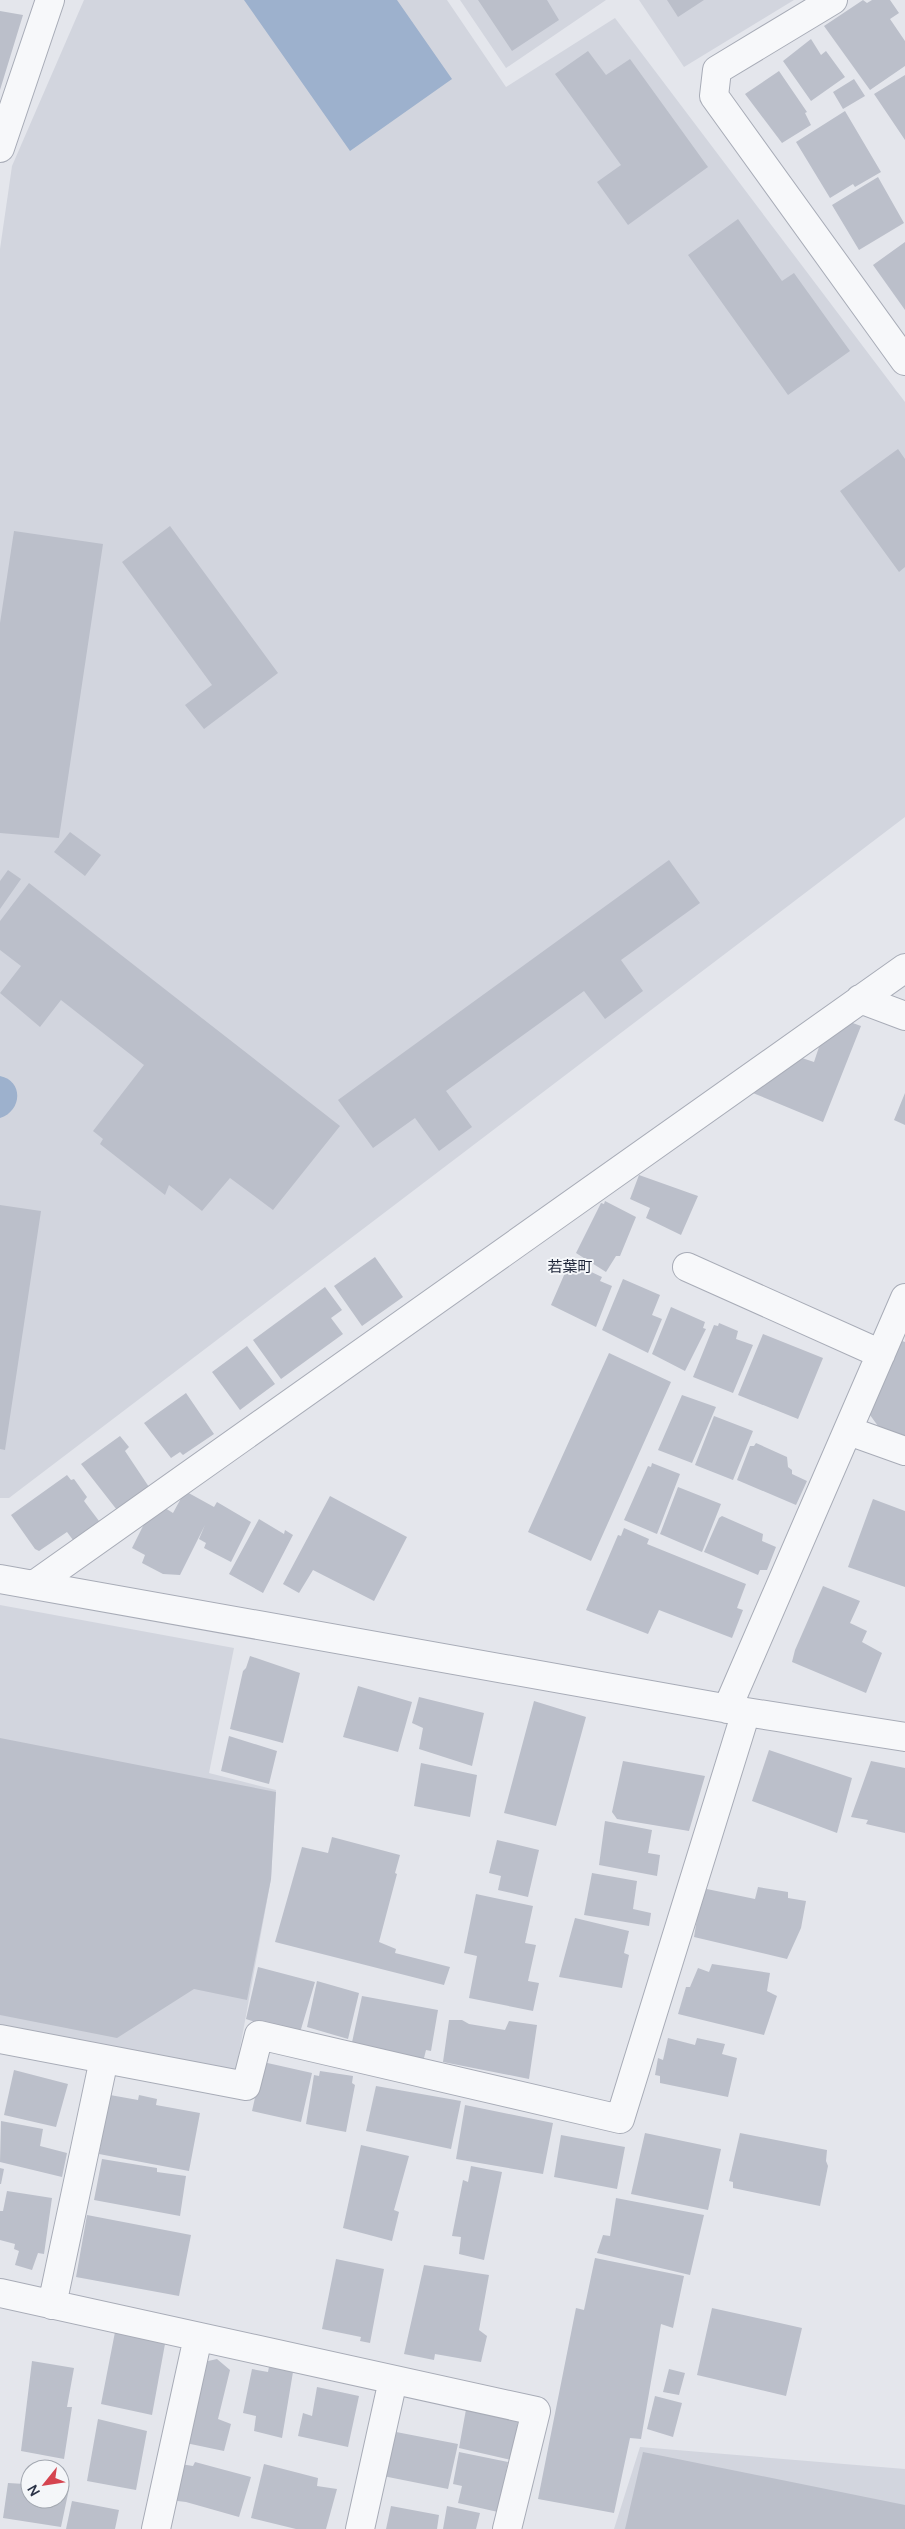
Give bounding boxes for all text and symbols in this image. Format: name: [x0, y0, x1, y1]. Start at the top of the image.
district label: 若葉町: [547, 1256, 593, 1277]
north arrow: [20, 2459, 70, 2509]
text: N: [23, 2482, 44, 2500]

